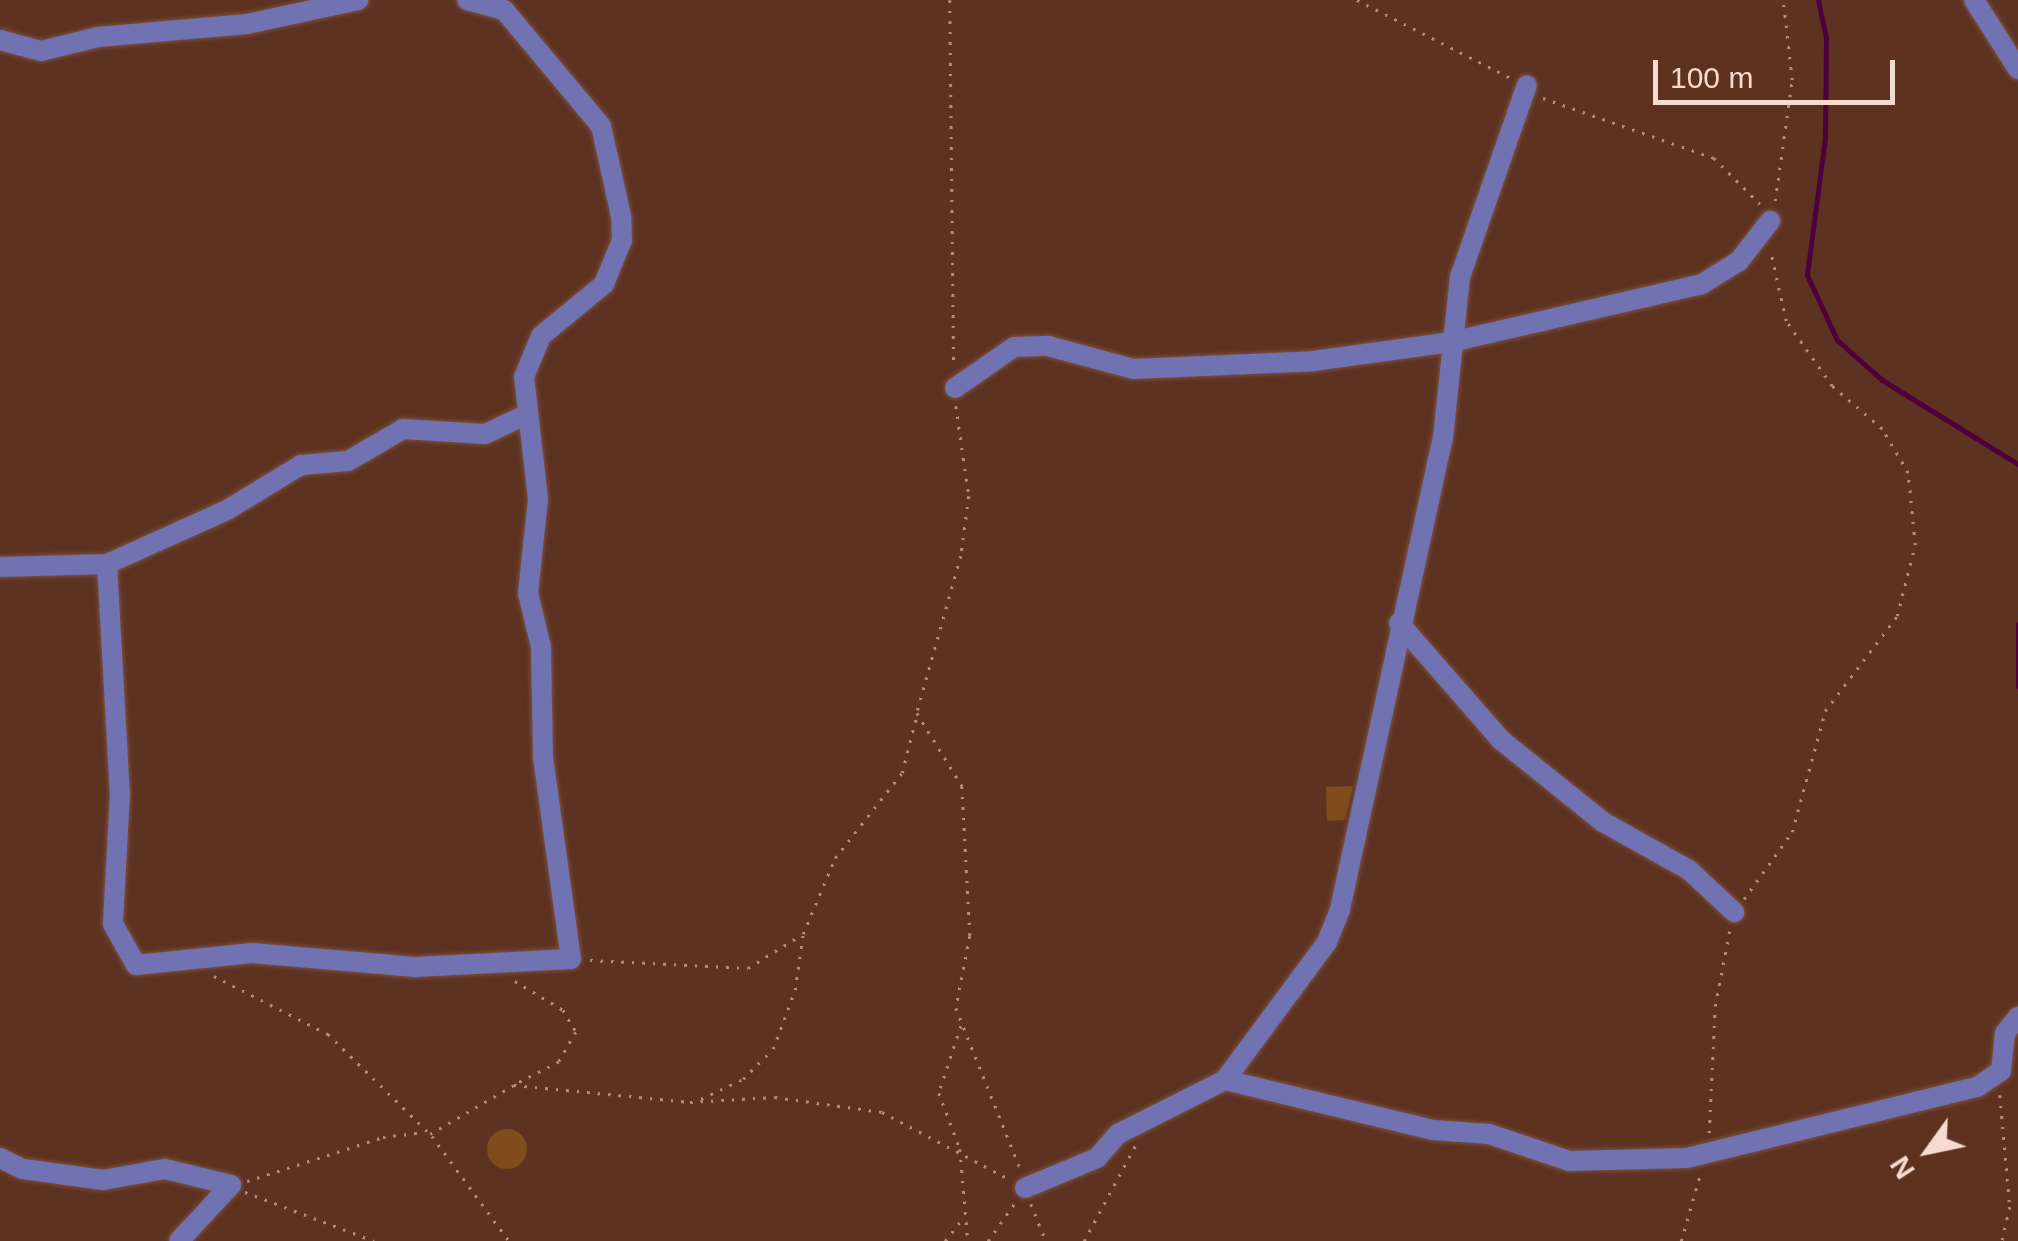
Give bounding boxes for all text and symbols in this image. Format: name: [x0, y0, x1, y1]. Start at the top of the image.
scale bar: [1658, 40, 1900, 102]
text: 100 m: [1670, 61, 1753, 94]
north arrow: [1878, 1101, 1978, 1201]
text: N: [1884, 1151, 1921, 1185]

